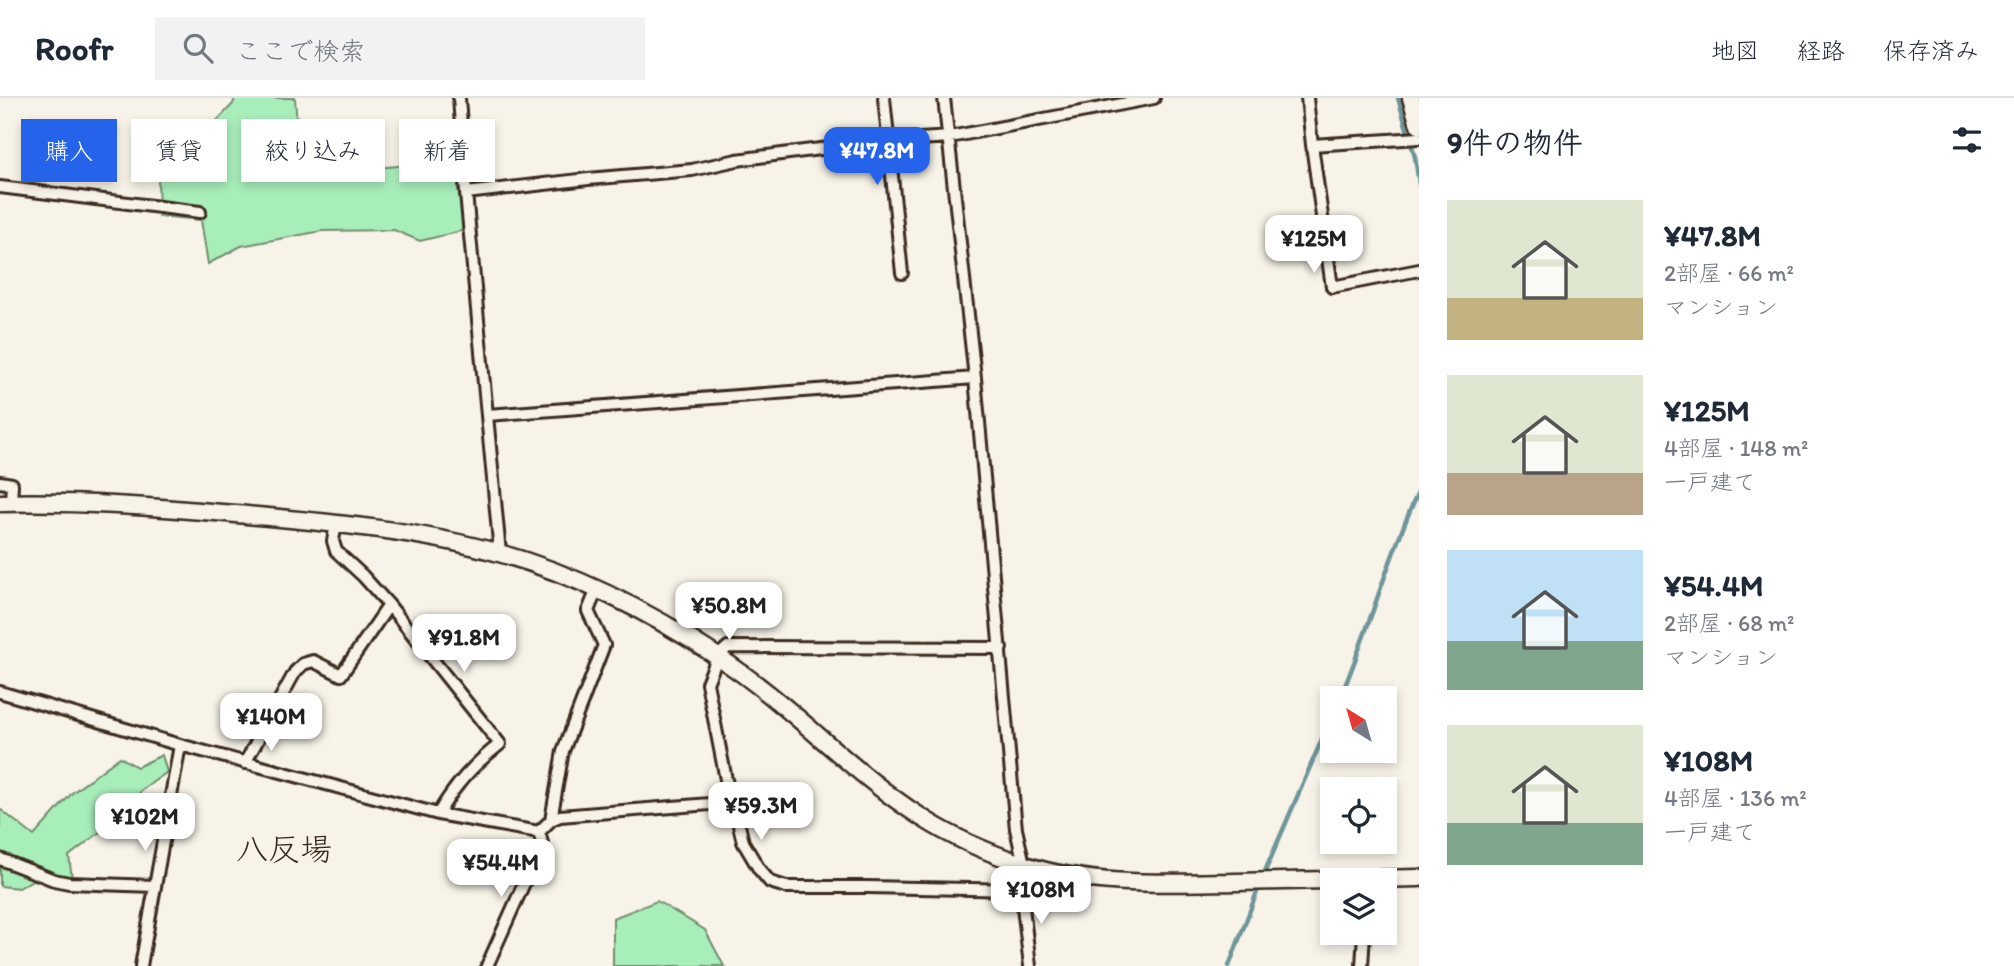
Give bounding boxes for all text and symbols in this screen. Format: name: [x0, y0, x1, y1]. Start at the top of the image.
search box: [155, 17, 645, 80]
text: Roofr: [35, 29, 113, 68]
icon: search: [179, 29, 217, 67]
text: ここで検索: [235, 35, 365, 67]
text: 地図: [1711, 36, 1759, 65]
text: 経路: [1797, 36, 1845, 65]
text: 保存済み: [1883, 36, 1979, 65]
chip: 購入: [21, 119, 117, 182]
chip: 賃貸: [131, 119, 227, 182]
chip: 絞り込み: [241, 119, 385, 182]
chip: 新着: [399, 119, 495, 182]
icon: filters: [1948, 121, 1986, 159]
text: 9件の物件: [1447, 124, 1583, 161]
pin: ¥47.8M: [820, 127, 934, 187]
text: ¥47.8M: [840, 136, 914, 164]
pin: ¥125M: [1265, 216, 1363, 275]
text: ¥47.8M: [1664, 217, 1761, 254]
text: ¥125M: [1281, 224, 1347, 252]
icon: home: [1503, 228, 1587, 312]
text: 2部屋 · 66 m²: [1664, 259, 1794, 287]
text: マンション: [1664, 293, 1778, 321]
text: ¥125M: [1664, 392, 1750, 429]
icon: home: [1503, 403, 1587, 487]
text: 4部屋 · 148 m²: [1664, 434, 1809, 462]
text: 一戸建て: [1664, 468, 1756, 496]
text: ¥54.4M: [1664, 567, 1764, 604]
icon: home: [1503, 578, 1587, 662]
pin: ¥50.8M: [672, 582, 786, 642]
text: ¥50.8M: [691, 591, 767, 619]
text: 2部屋 · 68 m²: [1664, 609, 1794, 637]
pin: ¥91.8M: [407, 614, 521, 674]
text: ¥91.8M: [428, 623, 500, 651]
text: マンション: [1664, 643, 1778, 671]
north arrow: [1320, 686, 1396, 763]
map controls: [1320, 686, 1397, 945]
pin: ¥140M: [222, 694, 320, 753]
text: ¥140M: [236, 702, 306, 730]
text: ¥108M: [1664, 742, 1753, 779]
icon: home: [1503, 753, 1587, 837]
button: locate: [1320, 777, 1397, 854]
pin: ¥59.3M: [704, 782, 818, 842]
text: 4部屋 · 136 m²: [1664, 784, 1807, 812]
text: ¥59.3M: [724, 791, 798, 819]
pin: ¥102M: [96, 794, 194, 853]
text: ¥102M: [111, 802, 179, 830]
text: 一戸建て: [1664, 818, 1756, 846]
district label: 八反場: [236, 830, 332, 868]
pin: ¥54.4M: [444, 840, 558, 899]
text: ¥54.4M: [463, 848, 539, 876]
pin: ¥108M: [992, 866, 1090, 926]
button: layers: [1320, 868, 1397, 945]
text: ¥108M: [1007, 875, 1075, 903]

